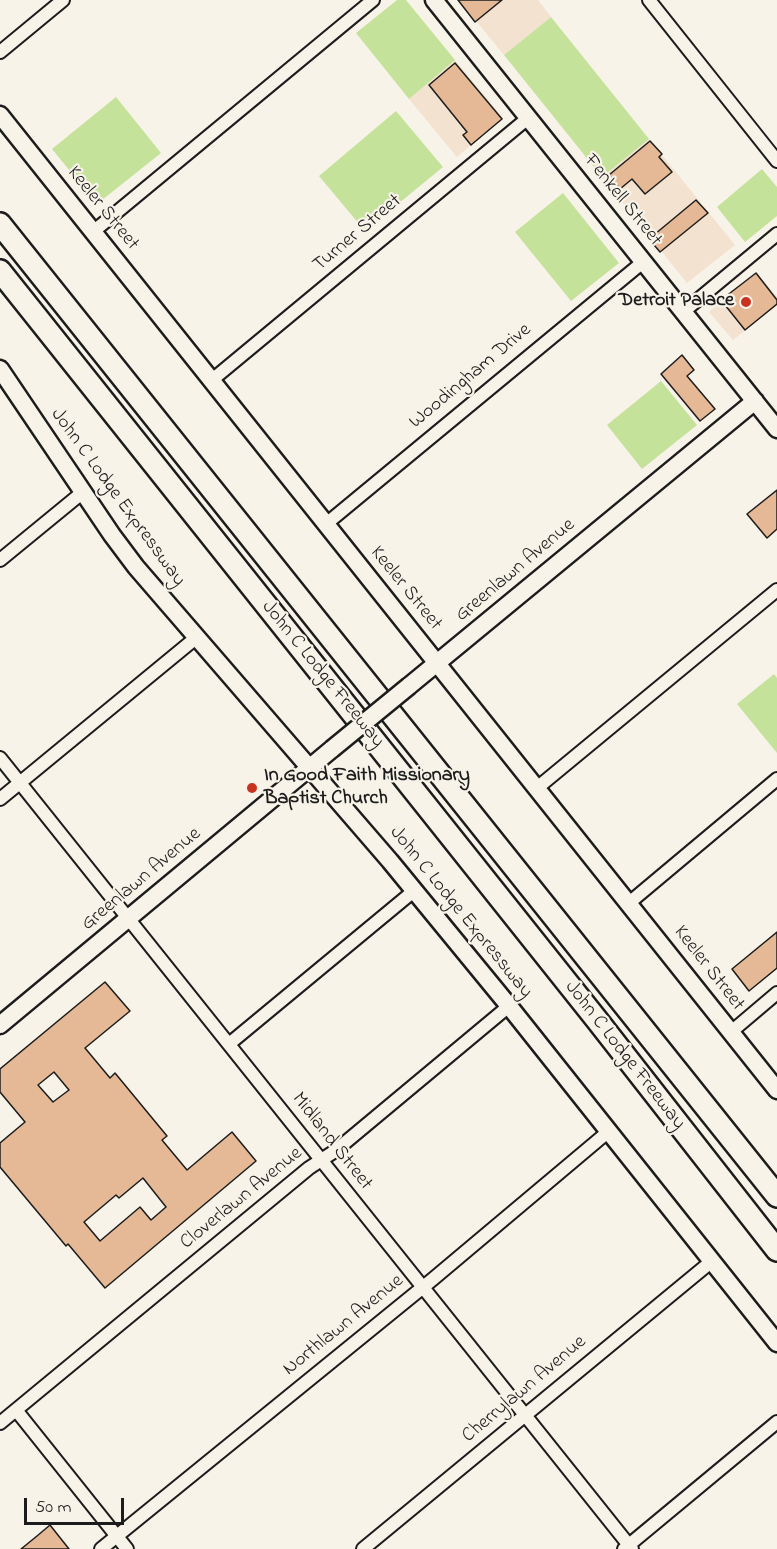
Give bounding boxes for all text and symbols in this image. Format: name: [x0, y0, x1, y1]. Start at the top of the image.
street label: Fenkell Street: [578, 150, 666, 252]
street label: Keeler Street: [61, 162, 143, 256]
street label: Turner Street: [309, 190, 407, 278]
place label: Detroit Palace: [619, 290, 734, 314]
marker: Detroit Palace: [739, 295, 753, 309]
street label: Woodingham Drive: [405, 319, 537, 435]
street label: John C Lodge Expressway: [44, 404, 190, 592]
street label: Greenlawn Avenue: [451, 514, 581, 628]
street label: Keeler Street: [364, 542, 446, 636]
street label: John C Lodge Freeway: [255, 597, 389, 753]
place label: In Good Faith Missionary Baptist Church: [264, 765, 470, 812]
marker: In Good Faith Missionary Baptist Church: [245, 781, 259, 795]
street label: John C Lodge Expressway: [383, 822, 537, 1004]
street label: Greenlawn Avenue: [77, 823, 207, 937]
street label: Keeler Street: [667, 922, 749, 1016]
street label: John C Lodge Freeway: [558, 977, 690, 1135]
street label: Midland Street: [285, 1088, 377, 1196]
street label: Cloverlawn Avenue: [176, 1142, 308, 1256]
street label: Northlawn Avenue: [279, 1270, 409, 1382]
street label: Cherrylawn Avenue: [458, 1331, 592, 1449]
scale bar: [27, 1486, 128, 1524]
text: 50 m: [35, 1495, 72, 1521]

